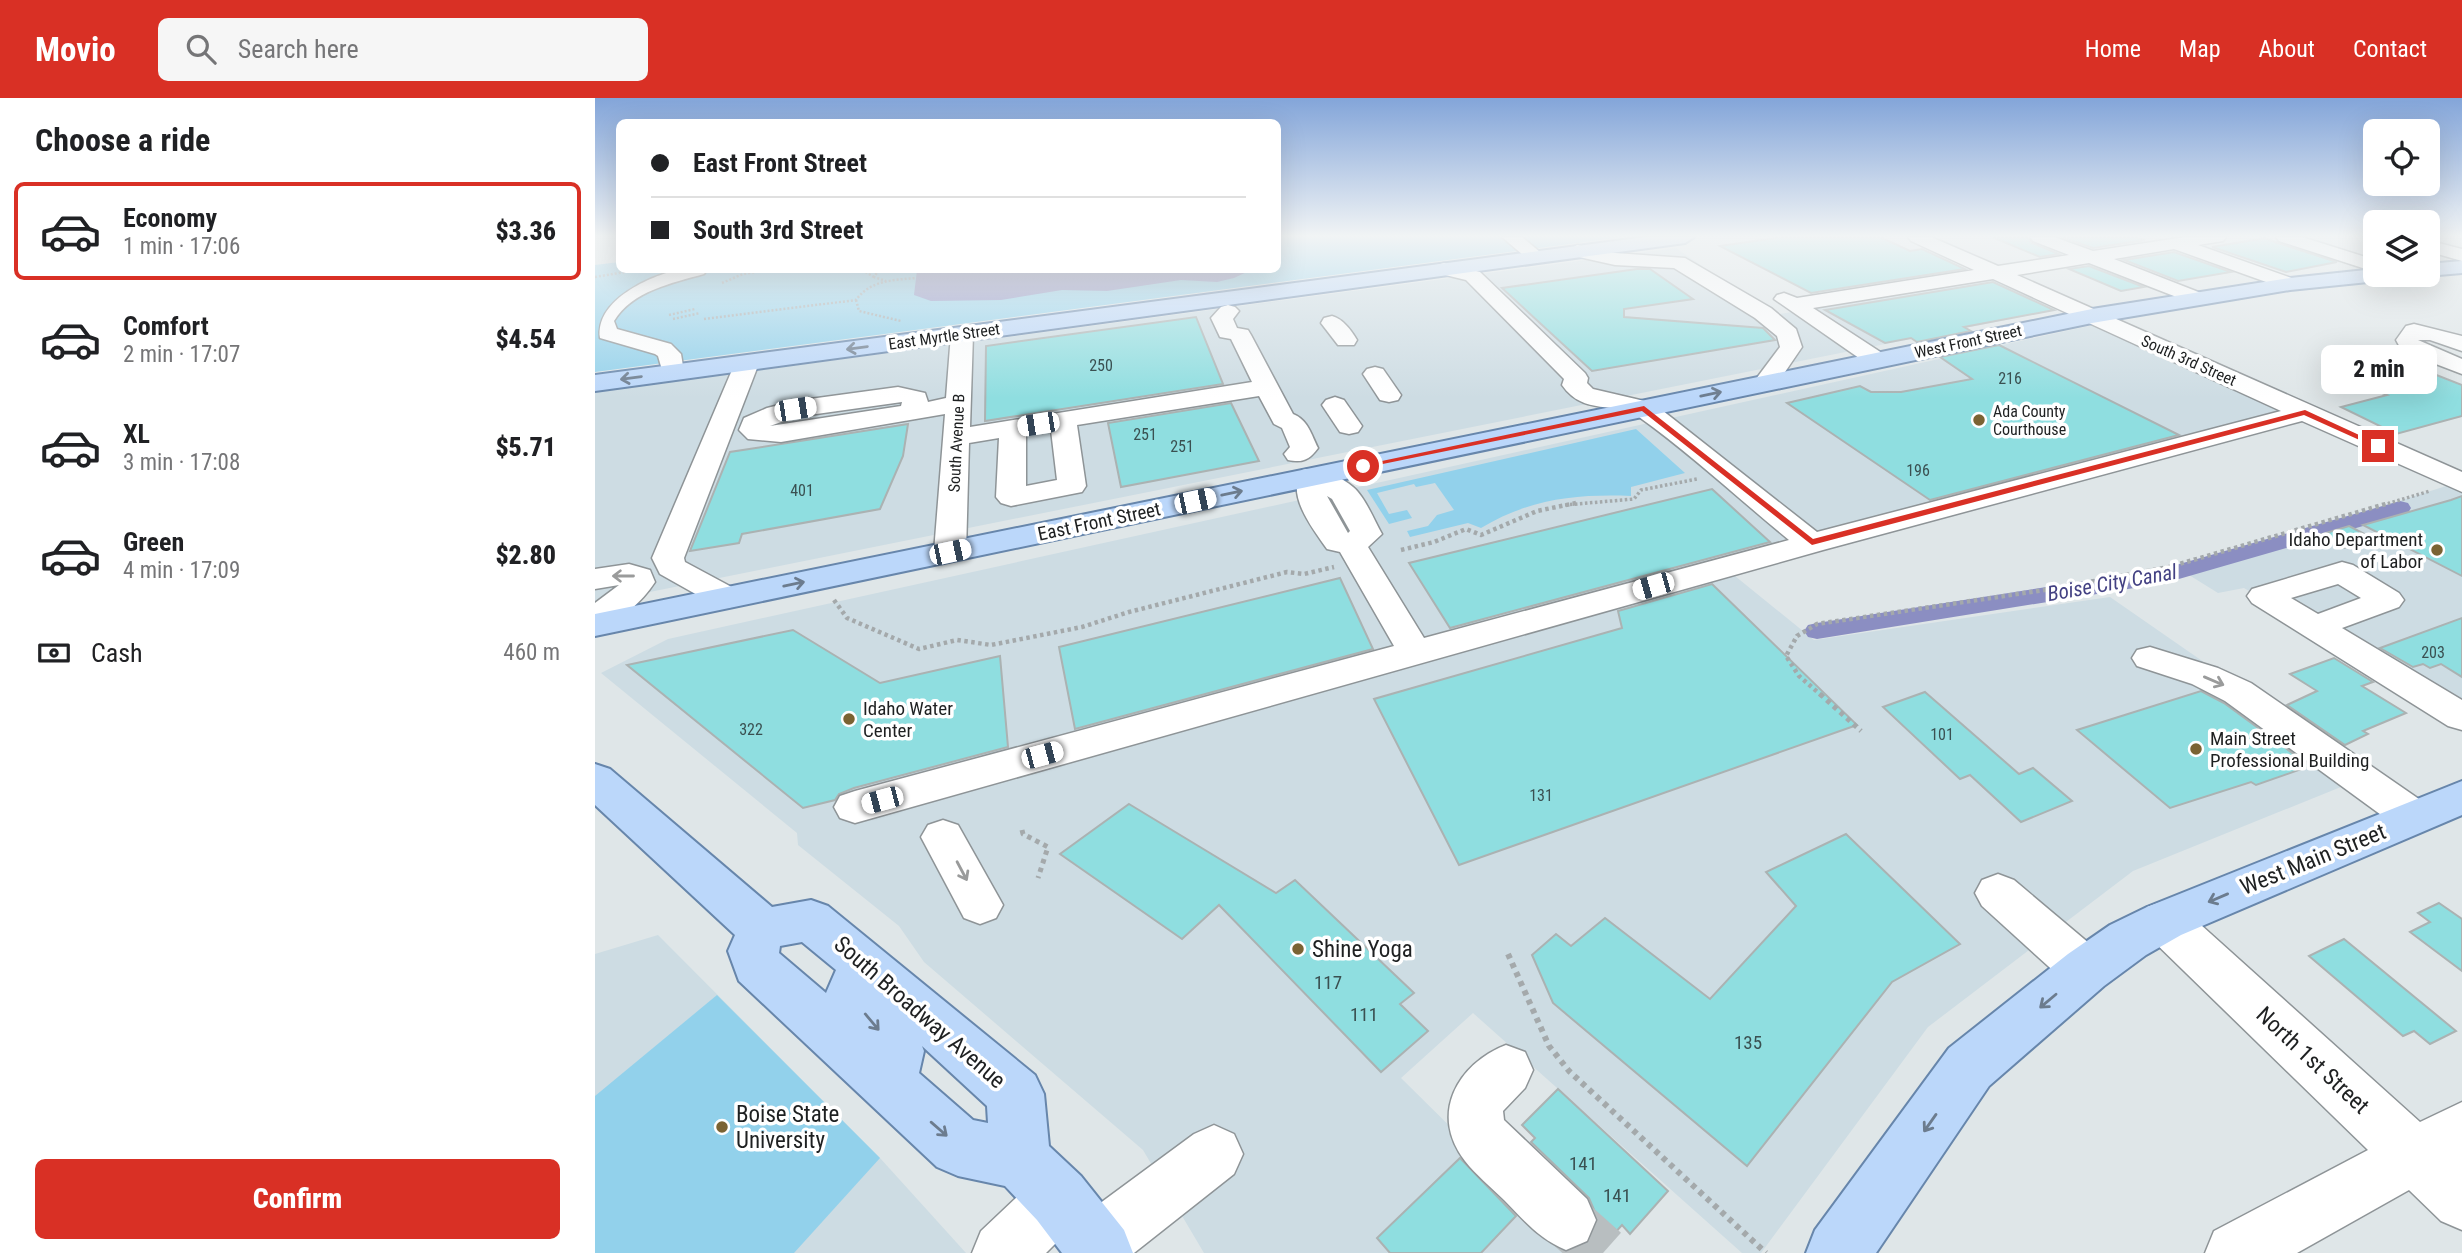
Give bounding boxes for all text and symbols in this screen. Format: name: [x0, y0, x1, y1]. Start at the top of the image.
search box: [158, 18, 648, 81]
text: Movio: [35, 30, 116, 69]
icon: search: [182, 30, 220, 68]
text: Search here: [238, 34, 359, 64]
text: Home: [2085, 35, 2141, 63]
text: Map: [2179, 35, 2221, 63]
text: About: [2259, 35, 2315, 63]
text: Contact: [2353, 35, 2427, 63]
map controls: [2363, 119, 2440, 287]
button: locate: [2363, 119, 2440, 196]
text: Choose a ride: [35, 121, 210, 159]
text: East Front Street: [693, 148, 867, 178]
icon: car: [39, 200, 102, 263]
text: Economy: [123, 203, 217, 233]
button: layers: [2363, 210, 2440, 287]
text: South 3rd Street: [693, 215, 863, 245]
text: $3.36: [495, 216, 556, 246]
text: 1 min · 17:06: [123, 233, 240, 260]
icon: car: [39, 308, 102, 371]
text: Comfort: [123, 311, 209, 341]
street label: East Myrtle Street: [887, 319, 1001, 354]
street label: West Front Street: [1913, 321, 2024, 362]
text: $4.54: [495, 324, 556, 354]
street label: South 3rd Street: [2138, 331, 2239, 390]
text: 2 min · 17:07: [123, 341, 240, 368]
one-way arrow: [846, 341, 868, 354]
callout: 2 min: [2320, 344, 2436, 394]
house number: 250: [1089, 356, 1113, 375]
text: 2 min: [2353, 356, 2405, 383]
house number: 216: [1998, 369, 2022, 388]
one-way arrow: [620, 371, 643, 384]
one-way arrow: [1699, 387, 1721, 400]
street label: South Avenue B: [944, 393, 969, 493]
car: [773, 395, 818, 423]
place label: Ada County Courthouse: [1993, 402, 2066, 439]
car: [1016, 410, 1061, 438]
marker: Ada County Courthouse: [1971, 412, 1987, 428]
icon: car: [39, 416, 102, 479]
text: XL: [123, 419, 150, 449]
house number: 251: [1133, 425, 1157, 444]
route end: [2362, 430, 2394, 462]
text: $5.71: [495, 432, 556, 462]
house number: 251: [1170, 437, 1194, 456]
text: 3 min · 17:08: [123, 449, 240, 476]
route start: [1347, 450, 1379, 482]
house number: 196: [1906, 461, 1930, 480]
house number: 401: [790, 481, 814, 500]
one-way arrow: [1220, 485, 1243, 499]
car: [1173, 486, 1218, 516]
street label: East Front Street: [1036, 497, 1163, 546]
icon: car: [39, 524, 102, 587]
text: Green: [123, 527, 184, 557]
place label: Idaho Department of Labor: [2289, 528, 2423, 573]
car: [928, 537, 973, 567]
text: $2.80: [495, 540, 556, 570]
marker: Idaho Department of Labor: [2429, 542, 2445, 558]
text: 4 min · 17:09: [123, 557, 240, 584]
water label: Boise City Canal: [2046, 560, 2179, 606]
one-way arrow: [612, 569, 635, 583]
car: [1630, 570, 1677, 602]
one-way arrow: [782, 576, 805, 590]
icon: cash: [35, 634, 73, 672]
text: Cash: [91, 638, 143, 668]
text: 460 m: [503, 639, 560, 666]
house number: 203: [2421, 643, 2445, 662]
one-way arrow: [2203, 675, 2225, 688]
place label: Idaho Water Center: [863, 697, 953, 742]
marker: Idaho Water Center: [841, 711, 857, 727]
house number: 322: [739, 720, 763, 739]
house number: 101: [1930, 725, 1954, 744]
place label: Main Street Professional Building: [2210, 727, 2369, 772]
car: [1019, 739, 1066, 771]
marker: Main Street Professional Building: [2188, 741, 2204, 757]
car: [859, 784, 906, 816]
house number: 131: [1529, 786, 1553, 805]
street label: West Main Street: [2236, 818, 2390, 901]
one-way arrow: [955, 860, 969, 881]
one-way arrow: [2208, 893, 2229, 906]
street label: South Broadway Avenue: [829, 931, 1011, 1094]
place label: Shine Yoga: [1312, 936, 1413, 963]
marker: Shine Yoga: [1290, 941, 1306, 957]
house number: 117: [1314, 971, 1342, 994]
one-way arrow: [2040, 994, 2058, 1009]
street label: North 1st Street: [2251, 1001, 2375, 1119]
house number: 111: [1350, 1003, 1378, 1026]
one-way arrow: [864, 1013, 880, 1031]
house number: 135: [1734, 1031, 1762, 1054]
place label: Boise State University: [736, 1101, 839, 1154]
one-way arrow: [1923, 1113, 1937, 1132]
marker: Boise State University: [714, 1119, 730, 1135]
one-way arrow: [930, 1121, 948, 1137]
house number: 141: [1569, 1152, 1597, 1175]
button: Confirm: [35, 1159, 560, 1239]
house number: 141: [1603, 1184, 1631, 1207]

